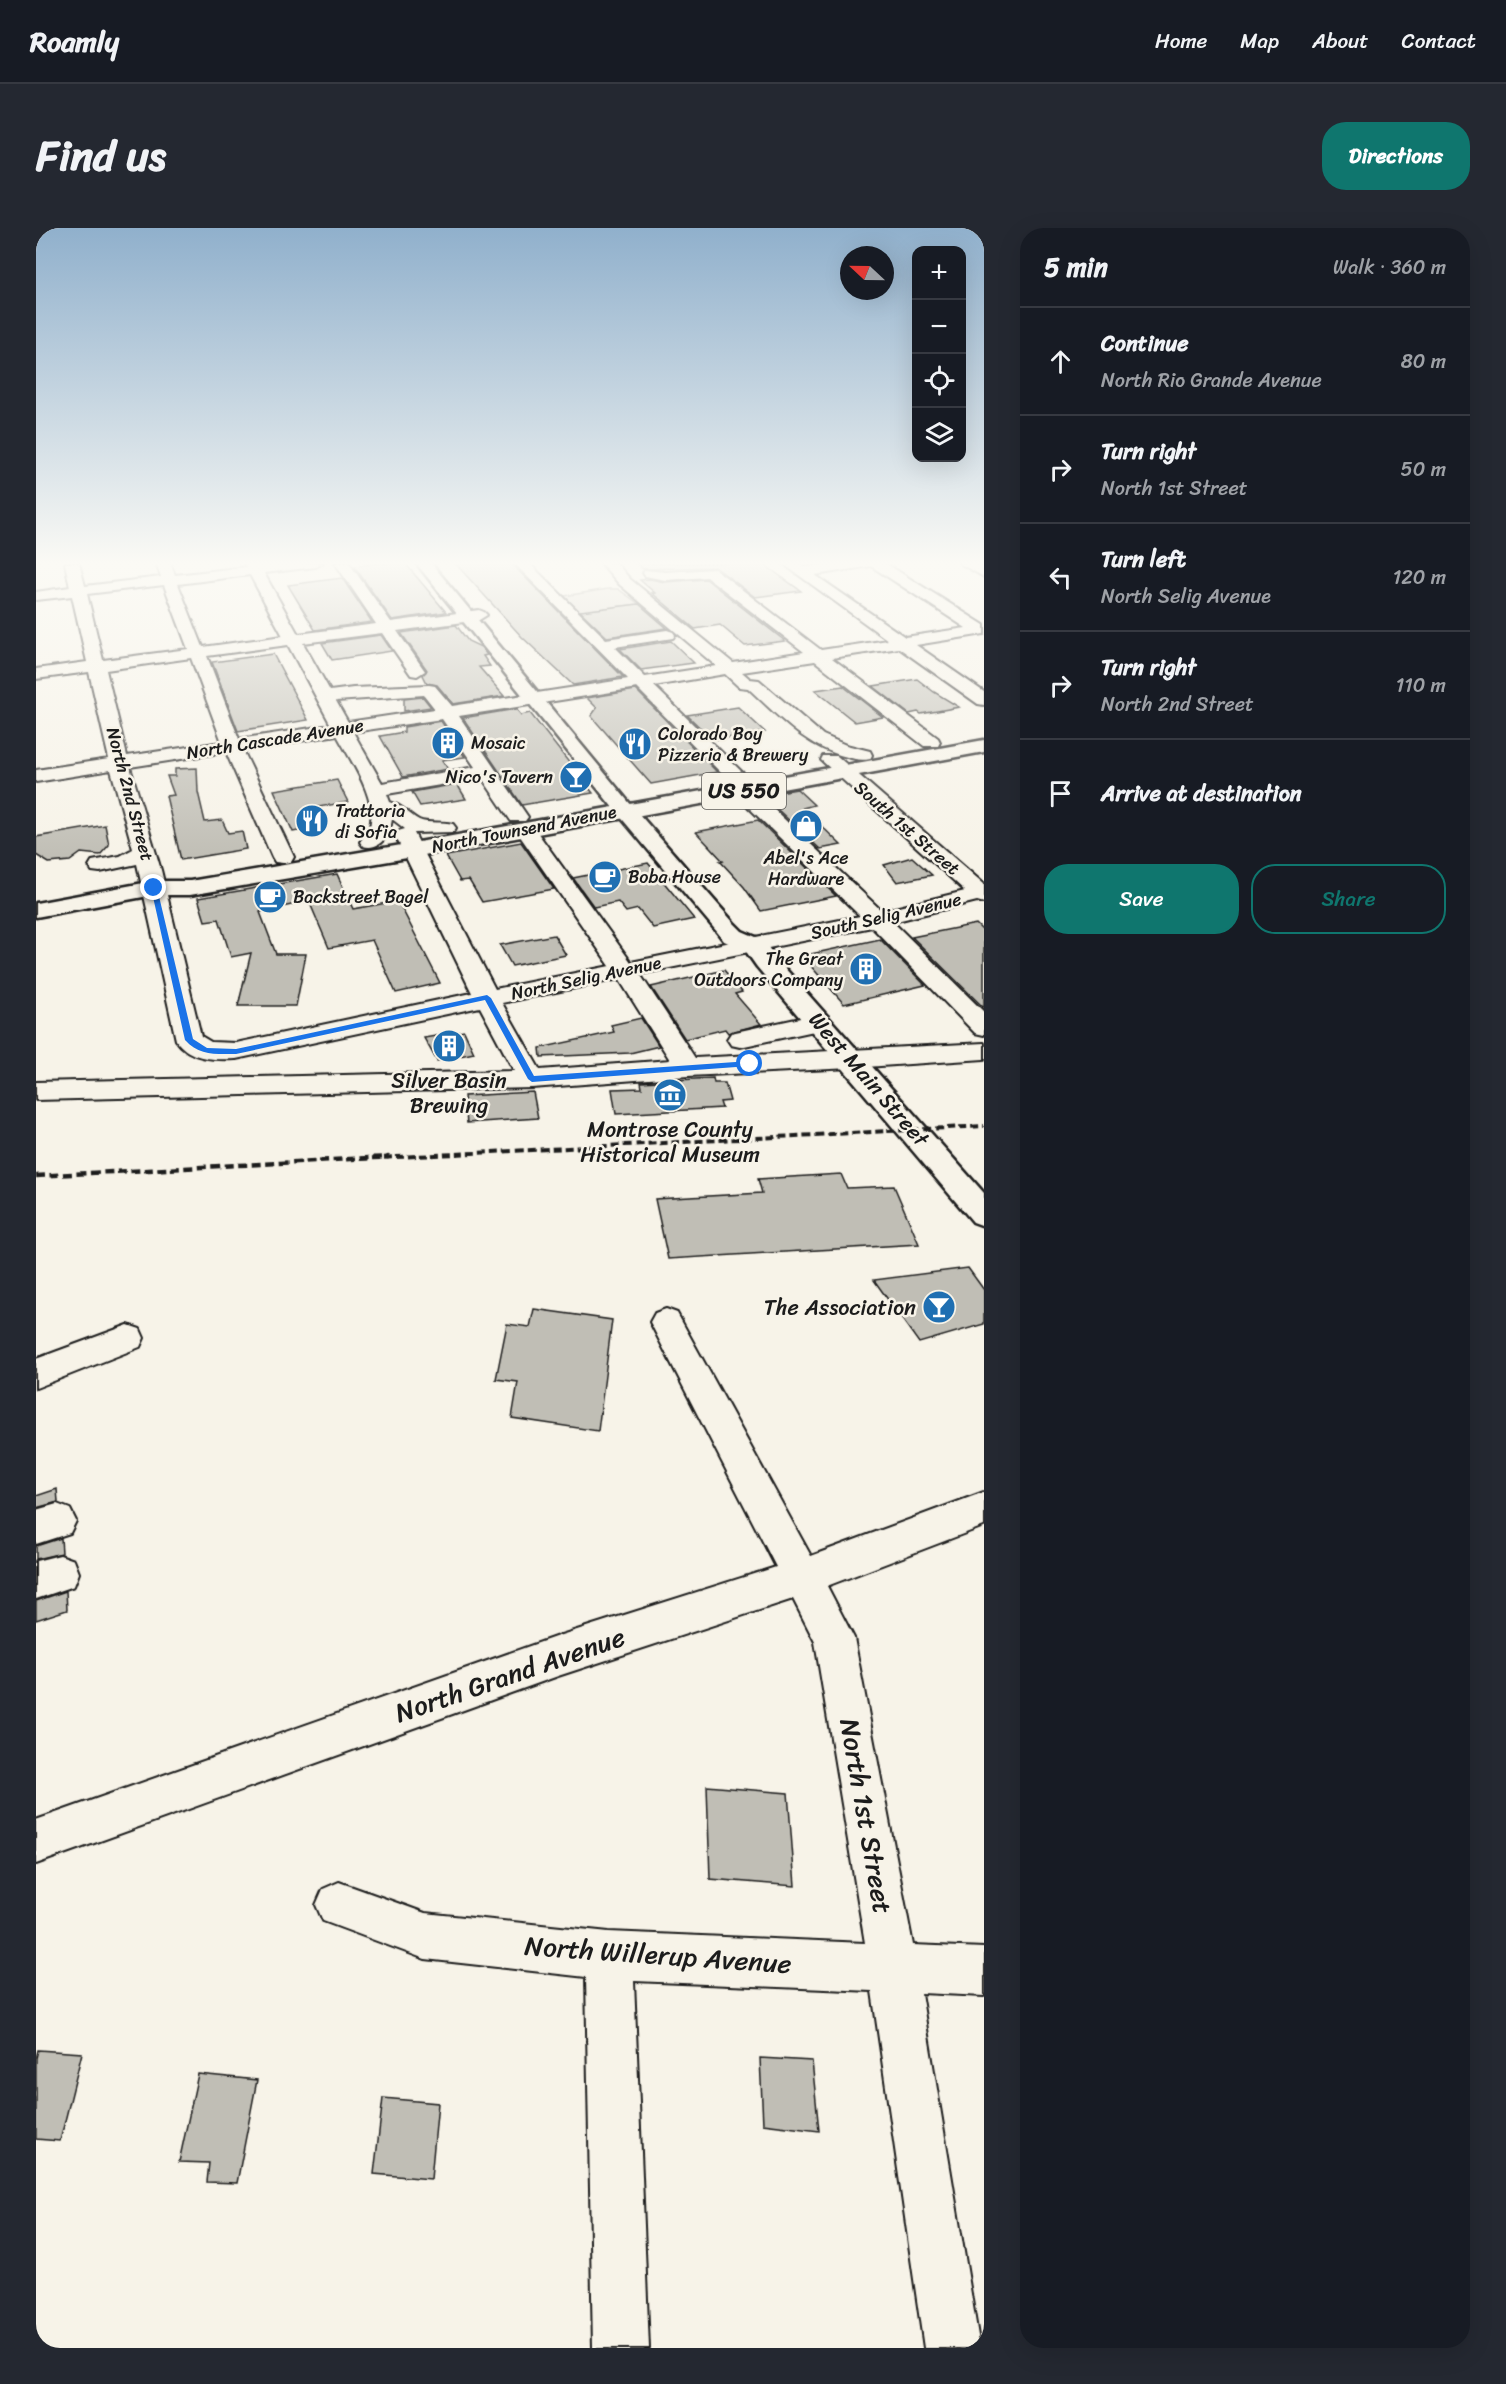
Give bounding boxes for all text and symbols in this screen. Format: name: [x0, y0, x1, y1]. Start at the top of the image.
text: Roamly: [30, 17, 119, 66]
text: Home: [1155, 22, 1207, 60]
text: Map: [1240, 22, 1279, 60]
text: About: [1312, 22, 1369, 60]
text: Contact: [1402, 22, 1476, 60]
text: Find us: [36, 119, 166, 193]
button: Directions: [1322, 122, 1470, 190]
text: 5 min: [1044, 244, 1108, 290]
north arrow: [840, 246, 894, 300]
map controls: [912, 246, 966, 462]
button: +: [912, 246, 966, 300]
text: Walk · 360 m: [1333, 250, 1446, 285]
button: −: [912, 300, 966, 354]
text: Continue: [1101, 324, 1189, 363]
text: 80 m: [1401, 344, 1446, 379]
icon: ahead: [1044, 345, 1077, 378]
button: locate: [912, 354, 966, 408]
text: North Rio Grande Avenue: [1101, 363, 1322, 398]
button: layers: [912, 408, 966, 462]
text: Turn right: [1101, 432, 1196, 471]
text: 50 m: [1401, 452, 1446, 487]
icon: right: [1044, 453, 1077, 486]
text: North 1st Street: [1101, 471, 1247, 506]
text: Turn left: [1101, 540, 1186, 579]
text: 120 m: [1393, 560, 1446, 595]
icon: left: [1044, 561, 1077, 594]
text: North Selig Avenue: [1101, 579, 1271, 614]
text: Turn right: [1101, 648, 1196, 687]
text: 110 m: [1396, 668, 1446, 703]
icon: right: [1044, 669, 1077, 702]
text: North 2nd Street: [1101, 687, 1254, 722]
street label: North Cascade Avenue: [184, 709, 366, 769]
place label: Colorado Boy Pizzeria & Brewery: [658, 718, 809, 771]
street label: North 2nd Street: [97, 723, 163, 865]
building icon: Mosaic: [430, 725, 466, 761]
restaurant icon: Colorado Boy Pizzeria & Brewery: [617, 726, 653, 762]
place label: Mosaic: [471, 727, 526, 759]
bar icon: Nico's Tavern: [558, 759, 594, 795]
place label: Nico's Tavern: [446, 761, 553, 793]
street label: South 1st Street: [846, 772, 968, 884]
road number: US 550: [702, 773, 786, 809]
text: Arrive at destination: [1101, 774, 1302, 813]
icon: arrive: [1044, 777, 1077, 810]
place label: Trattoria di Sofia: [335, 795, 405, 848]
street label: North Townsend Avenue: [429, 795, 619, 863]
restaurant icon: Trattoria di Sofia: [294, 803, 330, 839]
shop icon: Abel's Ace Hardware: [788, 808, 824, 844]
place label: Abel's Ace Hardware: [763, 842, 848, 895]
cafe icon: Boba House: [587, 859, 623, 895]
place label: Boba House: [628, 861, 721, 893]
button: Save: [1044, 864, 1239, 934]
button: Share: [1251, 864, 1446, 934]
route end: [140, 874, 166, 900]
cafe icon: Backstreet Bagel: [252, 879, 288, 915]
place label: Backstreet Bagel: [293, 881, 429, 913]
street label: South Selig Avenue: [807, 883, 965, 949]
place label: The Great Outdoors Company: [694, 943, 844, 996]
street label: North Selig Avenue: [508, 946, 664, 1010]
building icon: The Great Outdoors Company: [848, 951, 884, 987]
street label: West Main Street: [799, 1002, 940, 1156]
building icon: Silver Basin Brewing: [431, 1028, 467, 1064]
route start: [736, 1050, 762, 1076]
place label: Silver Basin Brewing: [391, 1061, 507, 1125]
museum icon: Montrose County Historical Museum: [652, 1077, 688, 1113]
place label: Montrose County Historical Museum: [580, 1110, 760, 1174]
place label: The Association: [764, 1288, 916, 1327]
bar icon: The Association: [921, 1289, 957, 1325]
street label: North Grand Avenue: [388, 1613, 632, 1737]
street label: North 1st Street: [825, 1714, 907, 1918]
street label: North Willerup Avenue: [523, 1922, 793, 1988]

